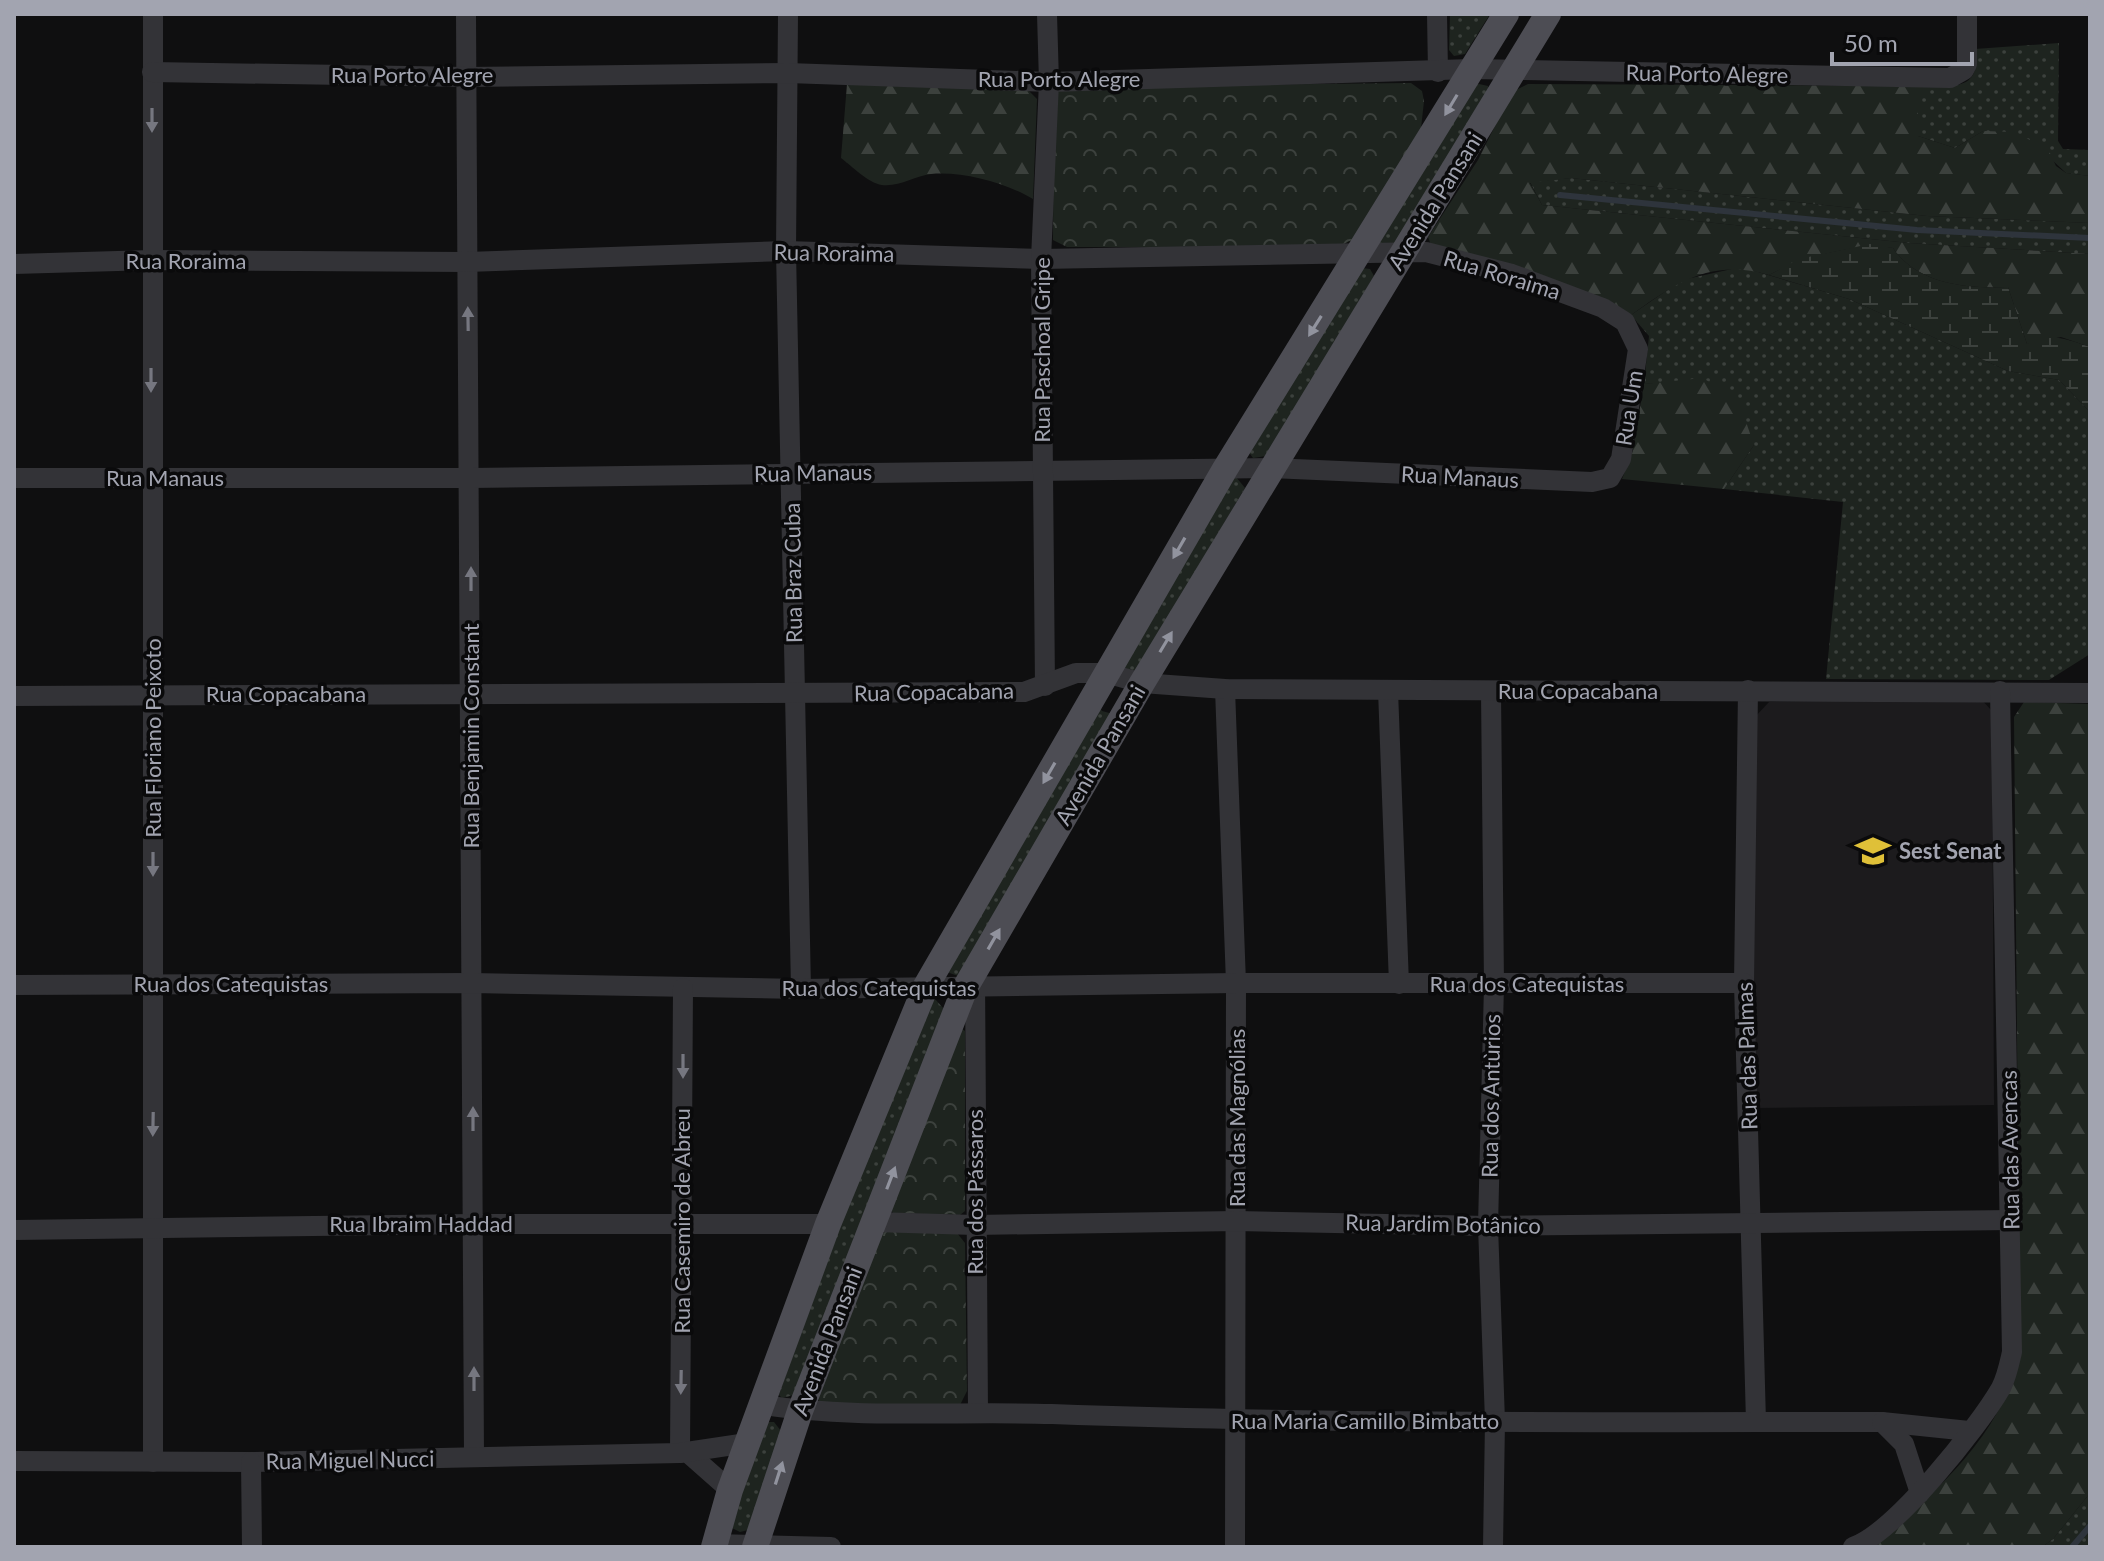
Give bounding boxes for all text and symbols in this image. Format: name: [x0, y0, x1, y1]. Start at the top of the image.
scale bar: [1832, 16, 1972, 66]
text: 50 m: [1844, 28, 1898, 57]
street label: Rua Porto Alegre: [1625, 59, 1789, 88]
street label: Rua Porto Alegre: [331, 61, 493, 88]
street label: Rua Porto Alegre: [978, 65, 1140, 92]
one-way arrow: [1444, 93, 1459, 116]
one-way arrow: [146, 108, 158, 133]
street label: Avenida Pansani: [1381, 127, 1488, 275]
street label: Rua Roraima: [773, 238, 895, 267]
street label: Rua Roraima: [1440, 244, 1564, 305]
street label: Rua Roraima: [126, 247, 246, 274]
street label: Rua Paschoal Gripe: [1028, 257, 1055, 443]
one-way arrow: [462, 306, 475, 331]
one-way arrow: [1309, 315, 1323, 337]
one-way arrow: [145, 368, 157, 393]
street label: Rua Um: [1609, 368, 1648, 448]
street label: Rua Manaus: [754, 458, 872, 487]
street label: Rua Manaus: [1400, 460, 1520, 493]
street label: Rua Manaus: [106, 464, 224, 491]
street label: Rua Braz Cuba: [778, 503, 807, 643]
one-way arrow: [1172, 537, 1186, 559]
one-way arrow: [465, 566, 477, 591]
street label: Rua Benjamin Constant: [457, 623, 484, 849]
one-way arrow: [1159, 631, 1173, 653]
street label: Rua Floriano Peixoto: [139, 638, 166, 838]
street label: Rua Copacabana: [854, 677, 1014, 706]
street label: Rua Copacabana: [1498, 677, 1658, 704]
street label: Rua Copacabana: [206, 680, 366, 707]
street label: Avenida Pansani: [1049, 680, 1151, 830]
one-way arrow: [1042, 762, 1056, 784]
school or university icon: Sest Senat: [1854, 832, 1892, 870]
place label: Sest Senat: [1899, 837, 2002, 864]
one-way arrow: [147, 852, 160, 877]
one-way arrow: [987, 928, 1001, 950]
street label: Rua dos Catequistas: [134, 970, 328, 997]
street label: Rua dos Catequistas: [1430, 970, 1624, 997]
street label: Rua dos Catequistas: [782, 974, 976, 1001]
street label: Rua das Palmas: [1730, 982, 1763, 1131]
street label: Rua dos Antùrios: [1476, 1014, 1505, 1178]
street label: Rua das Magnólias: [1223, 1029, 1250, 1207]
one-way arrow: [677, 1054, 689, 1079]
street label: Rua das Avencas: [1995, 1070, 2024, 1230]
one-way arrow: [467, 1106, 479, 1131]
street label: Rua Casemiro de Abreu: [668, 1108, 695, 1334]
street label: Rua dos Pássaros: [961, 1109, 988, 1275]
one-way arrow: [146, 1112, 159, 1137]
one-way arrow: [885, 1166, 898, 1190]
street label: Rua Jardim Botânico: [1345, 1208, 1541, 1239]
street label: Rua Ibraim Haddad: [329, 1210, 513, 1237]
street label: Avenida Pansani: [786, 1263, 867, 1419]
one-way arrow: [468, 1366, 480, 1391]
one-way arrow: [675, 1370, 687, 1395]
street label: Rua Maria Camillo Bimbatto: [1231, 1407, 1499, 1434]
street label: Rua Miguel Nucci: [265, 1445, 435, 1474]
one-way arrow: [774, 1461, 786, 1485]

